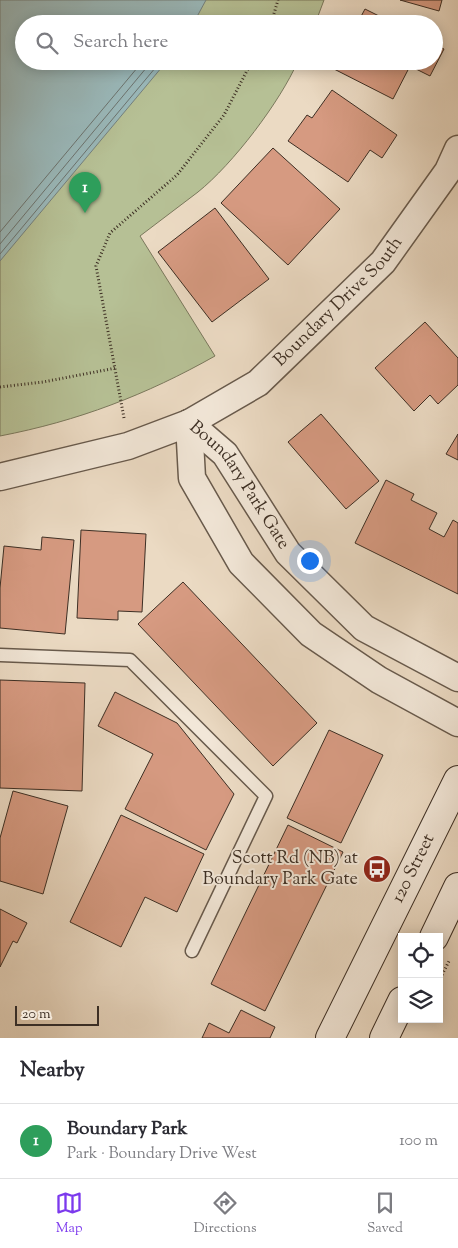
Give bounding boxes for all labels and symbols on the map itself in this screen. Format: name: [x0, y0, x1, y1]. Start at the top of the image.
pin: 1: [69, 172, 101, 213]
street label: Boundary Drive South: [268, 232, 410, 374]
street label: Boundary Park Gate: [183, 415, 296, 555]
your location: [297, 548, 323, 574]
street label: 120 Street: [386, 830, 442, 908]
place label: Scott Rd (NB) at Boundary Park Gate: [203, 846, 358, 893]
bus stop icon: Scott Rd (NB) at Boundary Park Gate: [362, 854, 392, 884]
scale bar: [15, 1003, 99, 1026]

